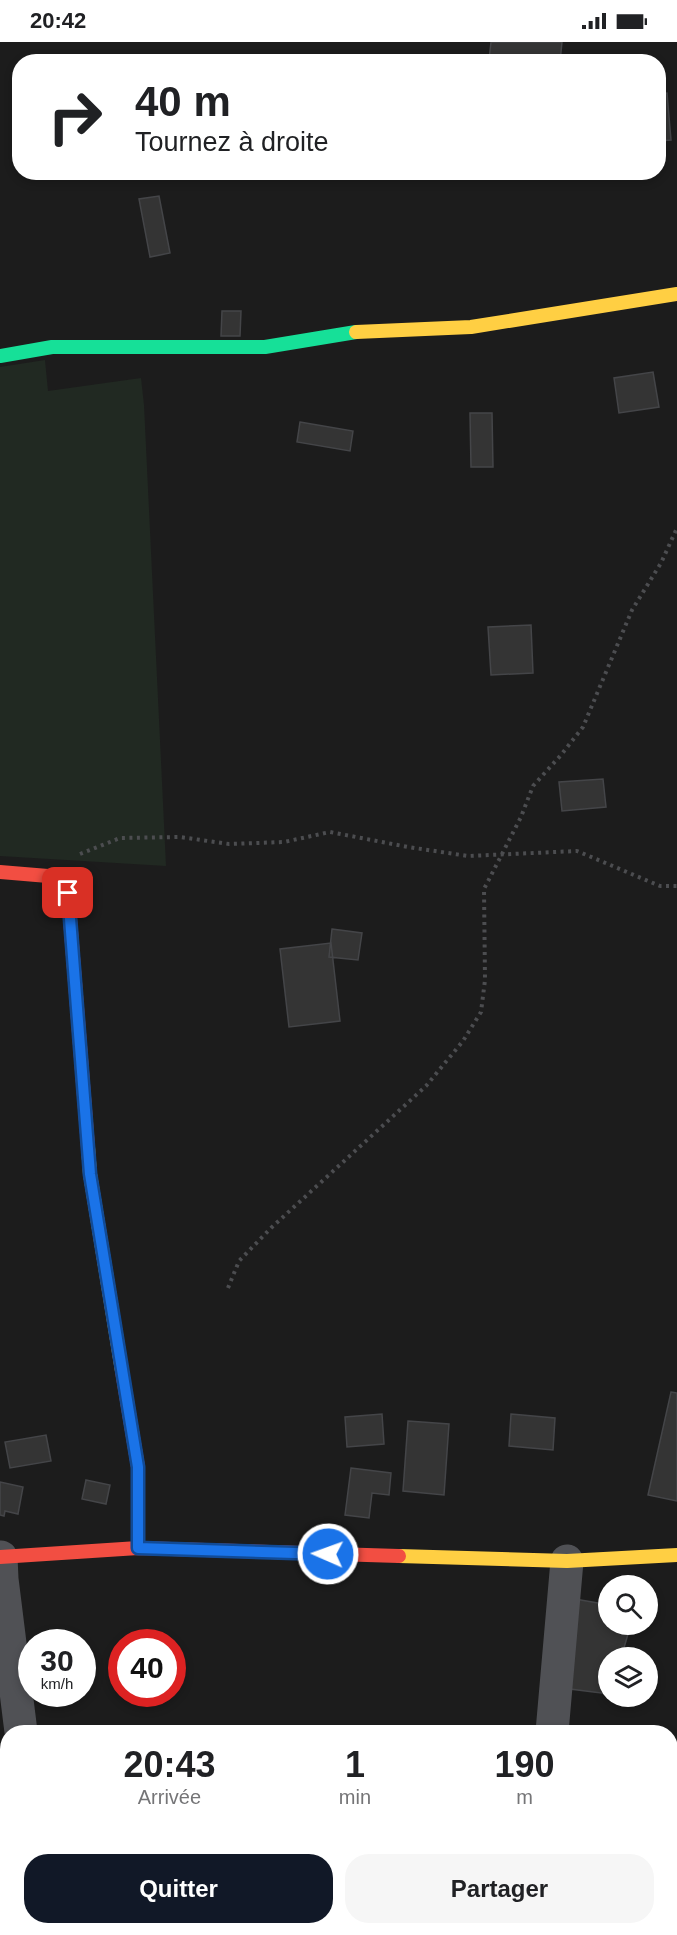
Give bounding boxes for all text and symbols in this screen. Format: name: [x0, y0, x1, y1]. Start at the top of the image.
text: 20:42: [30, 8, 86, 33]
icon: right: [36, 78, 114, 156]
text: 40 m: [135, 78, 231, 125]
text: Tournez à droite: [135, 127, 329, 157]
pin: [42, 867, 93, 918]
icon: arrive: [51, 876, 84, 909]
position arrow: [296, 1522, 360, 1586]
map controls: [598, 1575, 658, 1707]
button: search: [598, 1575, 658, 1635]
speed limit sign: 40: [108, 1629, 186, 1707]
text: 30: [40, 1644, 74, 1677]
button: layers: [598, 1647, 658, 1707]
text: km/h: [41, 1675, 73, 1692]
text: 20:43: [123, 1744, 215, 1785]
text: 1: [345, 1744, 365, 1785]
text: 190: [494, 1744, 555, 1785]
text: Arrivée: [138, 1786, 201, 1808]
text: min: [339, 1786, 371, 1808]
text: m: [516, 1786, 533, 1808]
button: Quitter: [24, 1854, 333, 1923]
button: Partager: [345, 1854, 654, 1923]

